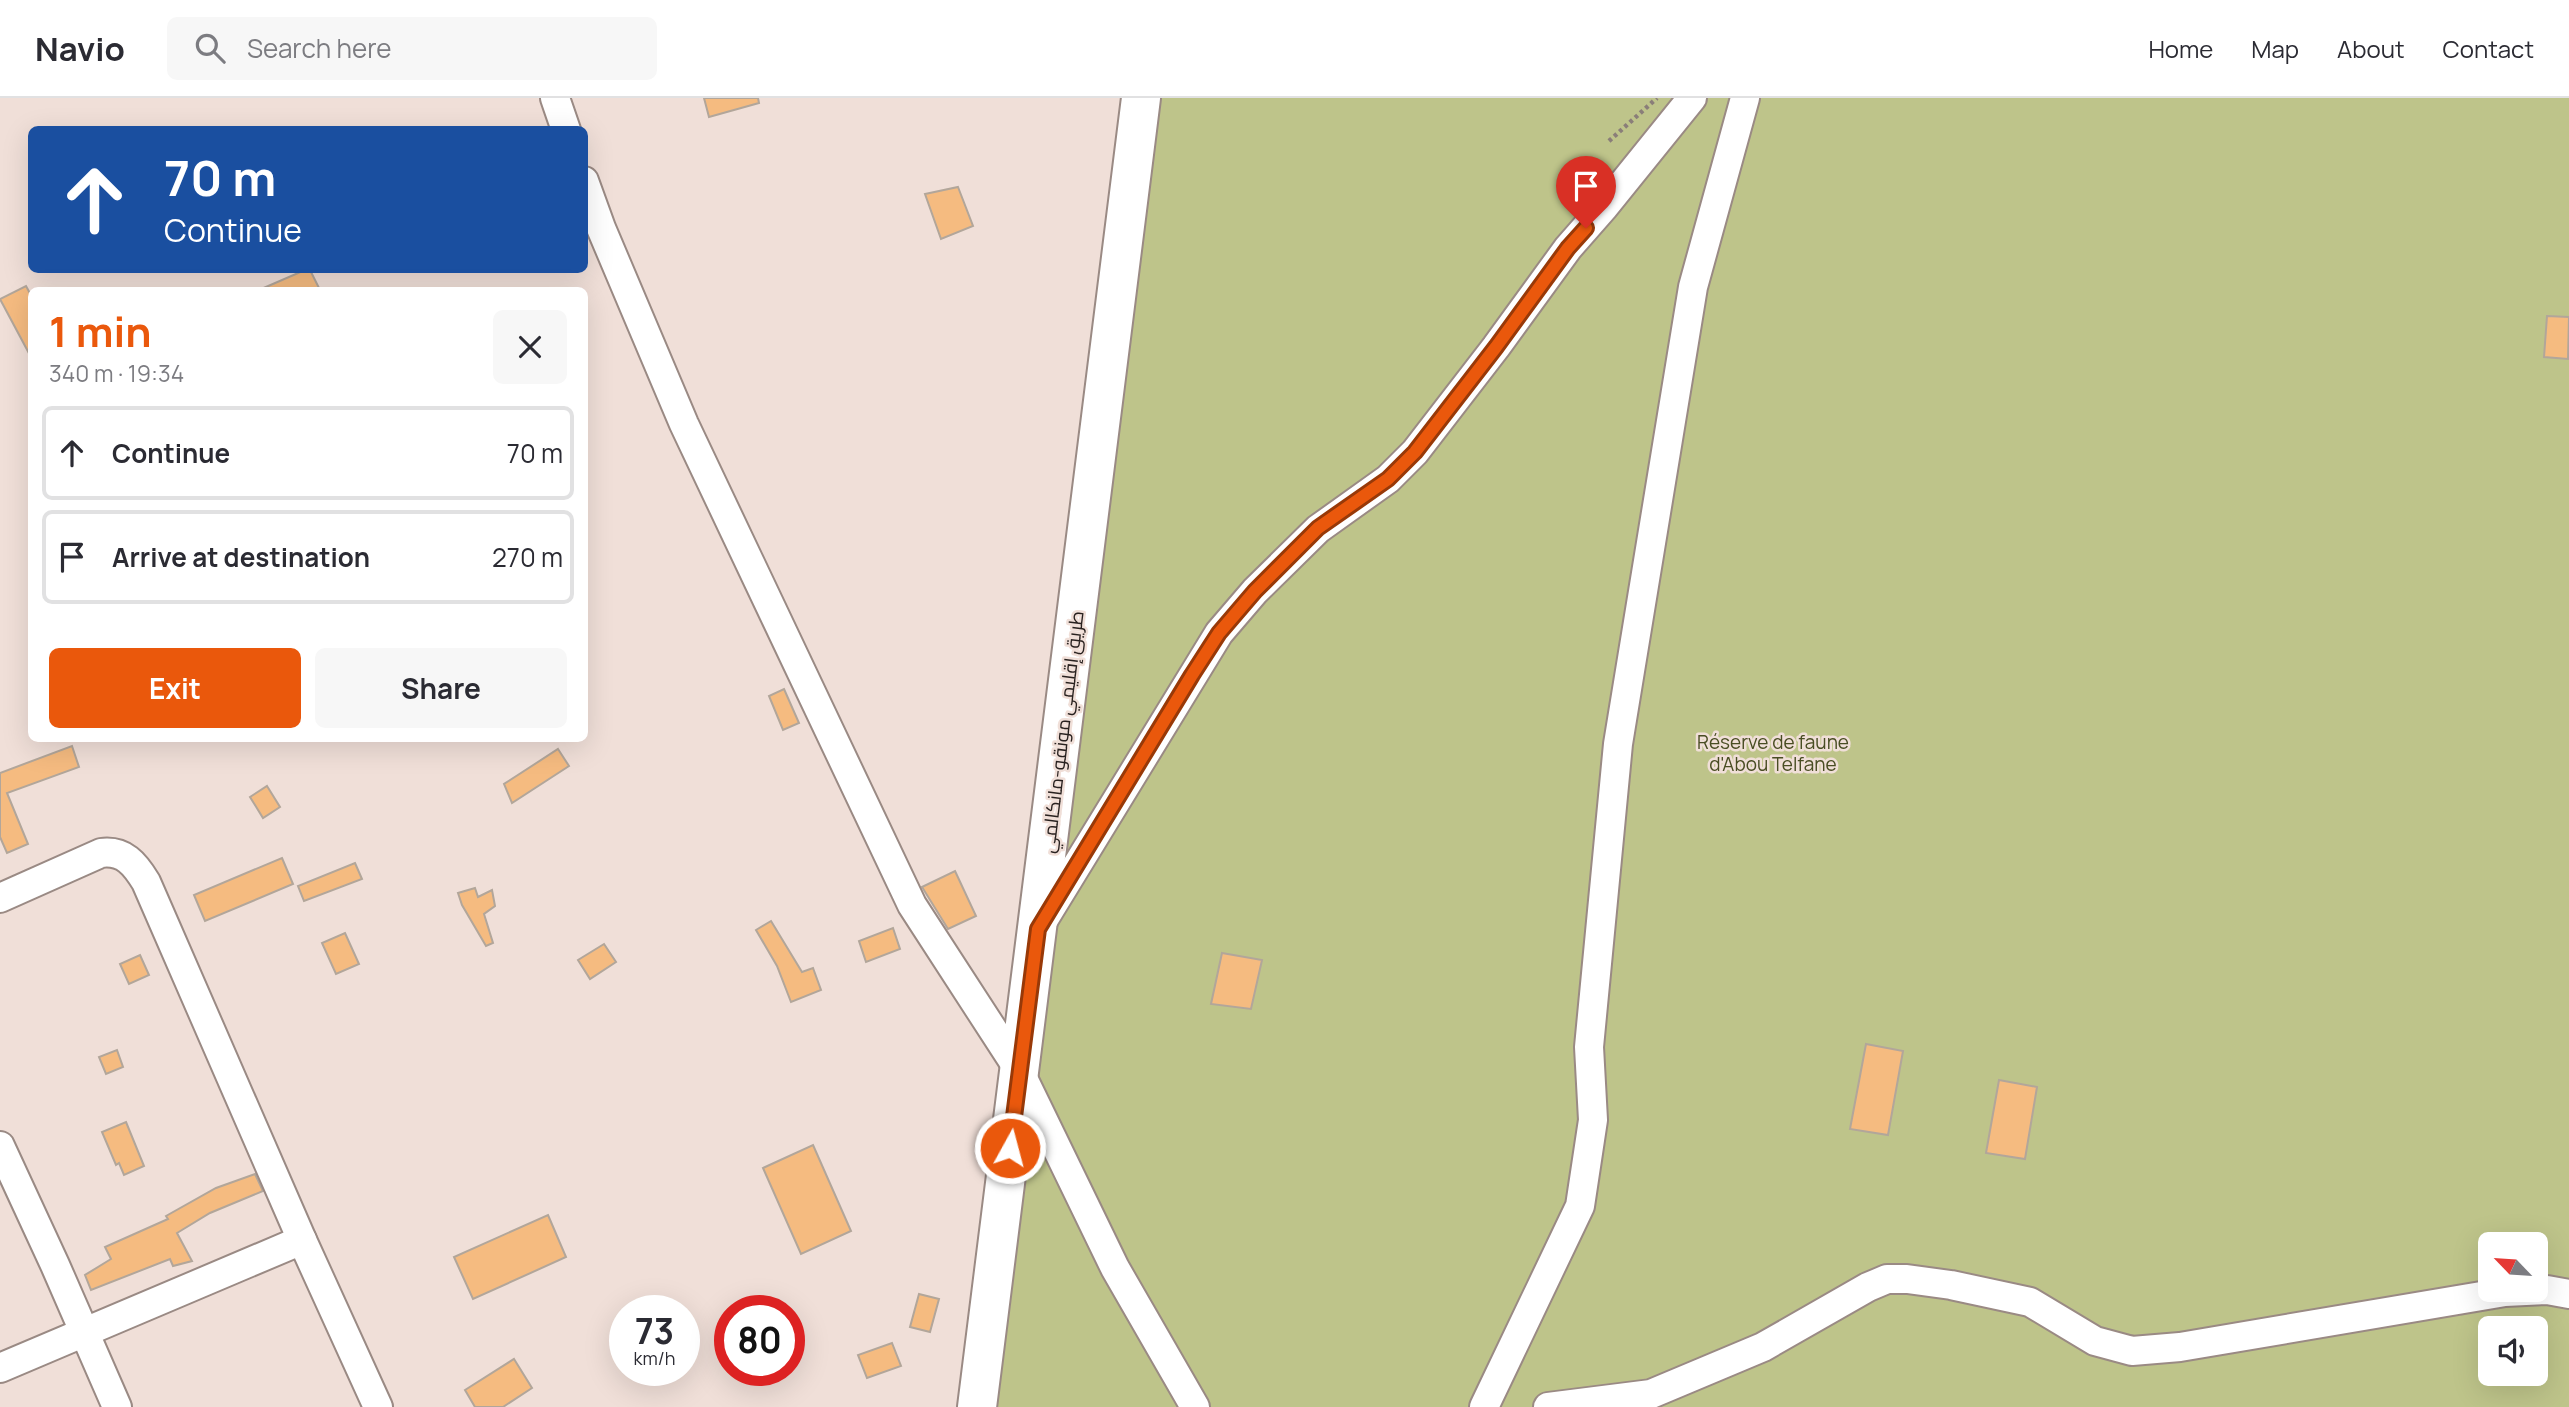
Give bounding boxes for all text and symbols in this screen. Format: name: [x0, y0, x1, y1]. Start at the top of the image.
search box: [167, 17, 657, 80]
text: Navio: [35, 26, 125, 71]
icon: search: [191, 29, 229, 67]
text: Search here: [247, 30, 391, 66]
text: Home: [2148, 32, 2213, 65]
text: Map: [2251, 32, 2299, 65]
text: About: [2337, 32, 2405, 65]
text: Contact: [2443, 32, 2534, 65]
text: 70 m: [164, 144, 276, 211]
icon: ahead: [49, 154, 140, 245]
pin: [1556, 156, 1616, 228]
icon: arrive: [1567, 167, 1605, 205]
text: Continue: [164, 208, 302, 252]
text: 1 min: [49, 302, 152, 360]
button: close: [493, 310, 567, 384]
text: 340 m · 19:34: [49, 357, 184, 389]
icon: ahead: [53, 434, 91, 472]
text: Continue: [112, 435, 230, 471]
text: 70 m: [507, 435, 563, 471]
icon: arrive: [53, 538, 91, 576]
text: Arrive at destination: [112, 539, 370, 575]
text: 270 m: [492, 539, 563, 575]
street label: طريق إقليمي مونقو-مانكالمي: [1034, 609, 1092, 855]
button: Exit: [49, 648, 301, 728]
button: Share: [315, 648, 567, 728]
park label: Réserve de faune d'Abou Telfane: [1697, 729, 1849, 777]
position arrow: [973, 1111, 1047, 1185]
north arrow: [2478, 1232, 2548, 1302]
map controls: [2478, 1232, 2548, 1386]
speed limit sign: 80: [714, 1295, 805, 1386]
text: 73: [635, 1307, 674, 1355]
button: sound: [2478, 1316, 2548, 1386]
text: km/h: [634, 1346, 675, 1370]

